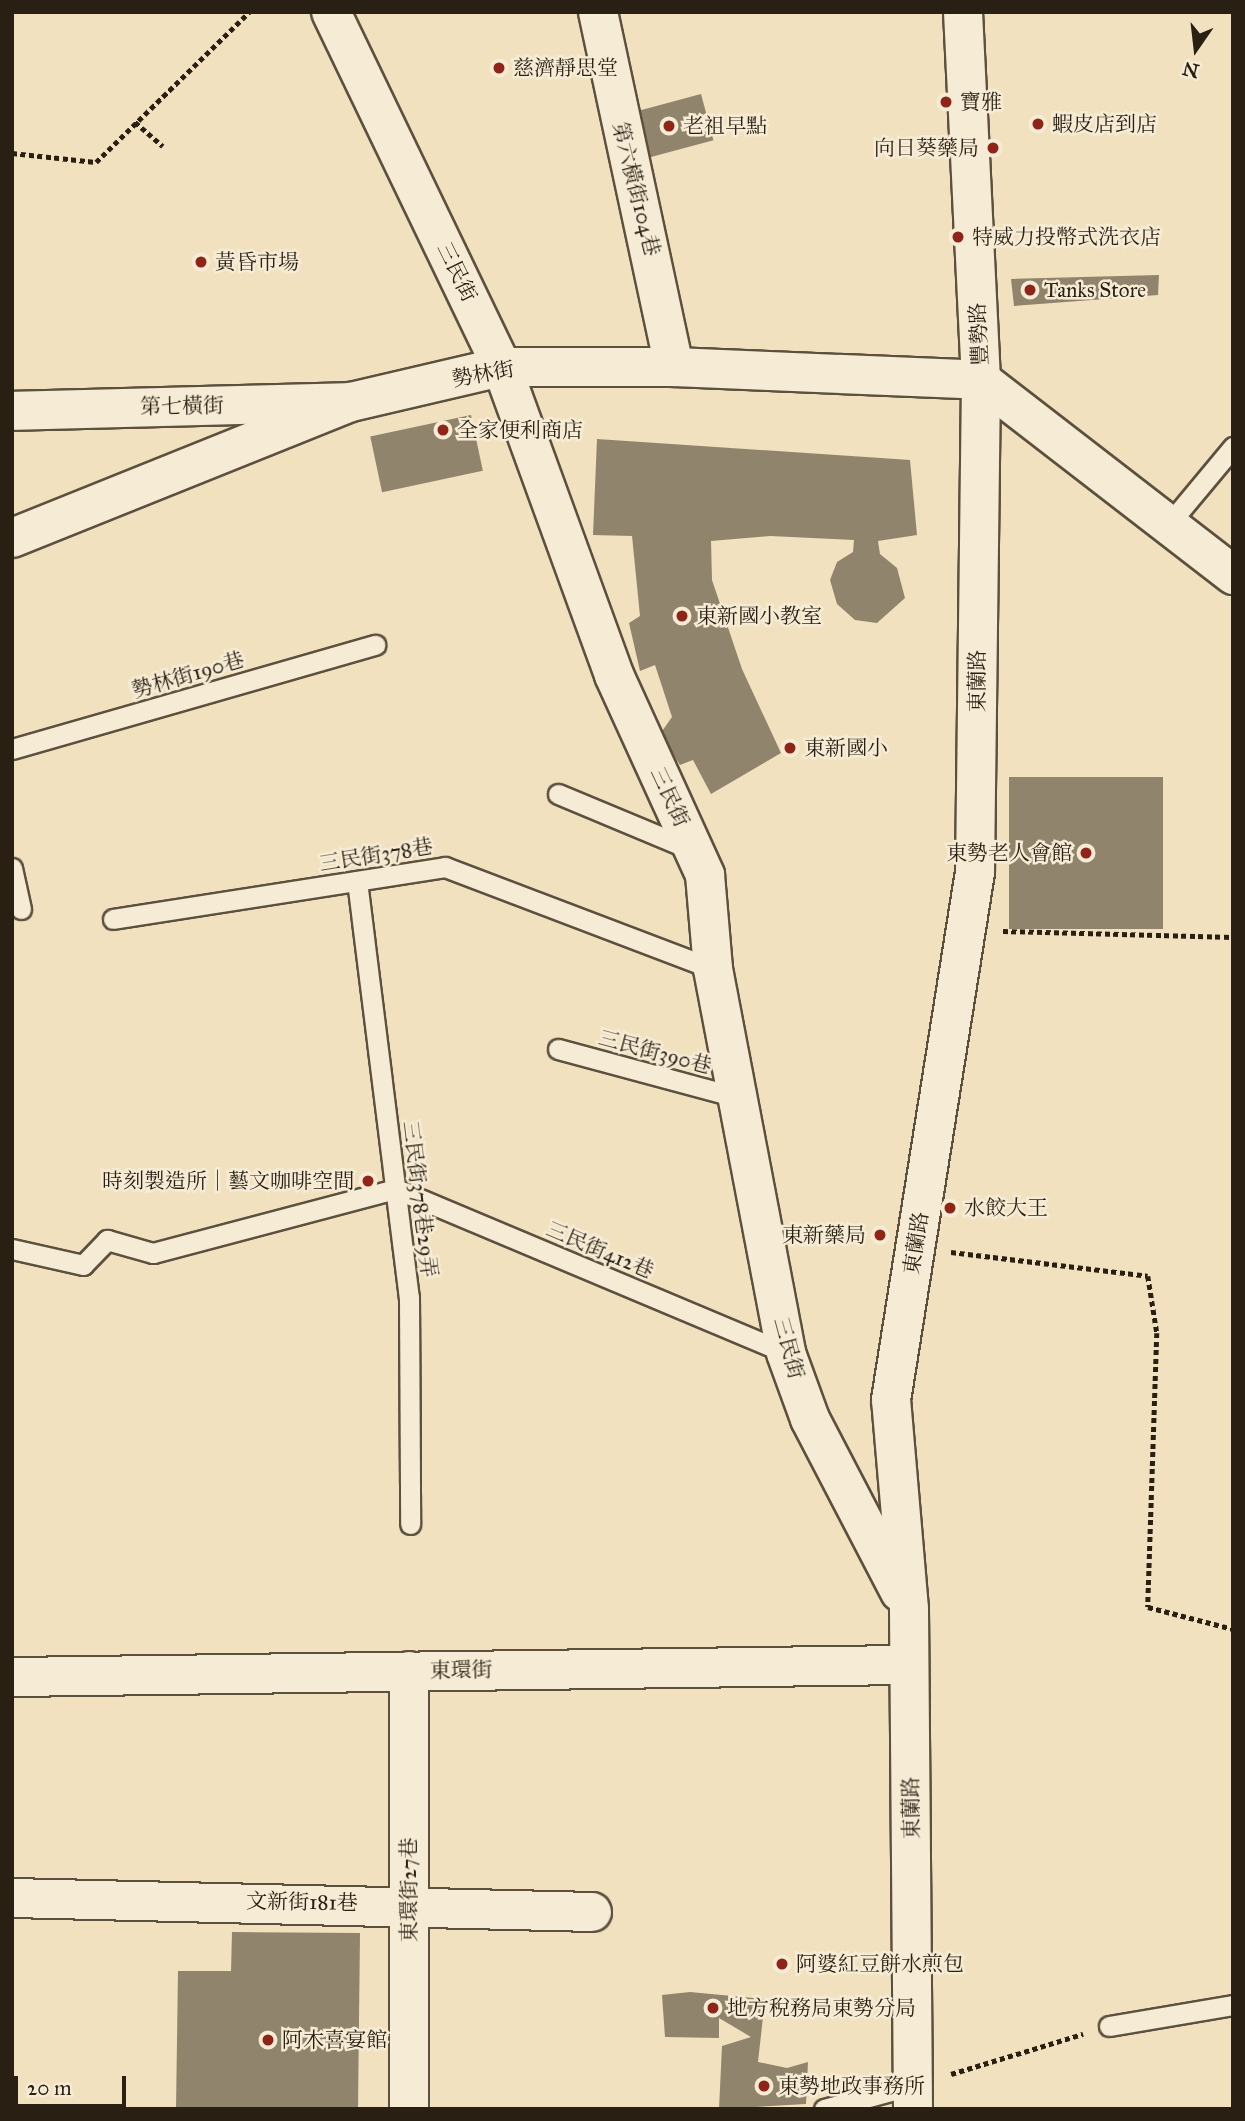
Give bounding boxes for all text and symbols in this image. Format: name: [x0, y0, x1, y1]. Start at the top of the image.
north arrow: [1161, 14, 1231, 84]
place label: 慈濟靜思堂: [513, 55, 618, 81]
text: N: [1180, 57, 1201, 83]
marker: 慈濟靜思堂: [491, 60, 507, 76]
place label: 寶雅: [960, 89, 1002, 115]
marker: 寶雅: [938, 94, 954, 110]
place label: 蝦皮店到店: [1052, 111, 1157, 137]
place label: 老祖早點: [683, 113, 767, 139]
marker: 蝦皮店到店: [1030, 116, 1046, 132]
marker: 老祖早點: [661, 118, 677, 134]
street label: 第六橫街104巷: [607, 119, 665, 259]
place label: 向日葵藥局: [874, 135, 979, 161]
marker: 向日葵藥局: [985, 140, 1001, 156]
place label: 特威力投幣式洗衣店: [972, 224, 1161, 250]
marker: 特威力投幣式洗衣店: [950, 229, 966, 245]
street label: 三民街: [432, 238, 482, 306]
place label: 黃昏市場: [215, 249, 299, 275]
marker: 黃昏市場: [193, 254, 209, 270]
place label: Tanks Store: [1044, 277, 1146, 303]
marker: Tanks Store: [1022, 282, 1038, 298]
street label: 豐勢路: [965, 302, 993, 366]
street label: 勢林街: [450, 356, 516, 392]
street label: 第七橫街: [140, 393, 224, 419]
place label: 全家便利商店: [457, 417, 583, 443]
marker: 全家便利商店: [435, 422, 451, 438]
place label: 東新國小教室: [696, 603, 822, 629]
marker: 東新國小教室: [674, 608, 690, 624]
street label: 勢林街190巷: [129, 647, 247, 703]
street label: 東蘭路: [964, 650, 990, 712]
place label: 東新國小: [804, 735, 888, 761]
marker: 東新國小: [782, 740, 798, 756]
street label: 三民街: [645, 763, 695, 831]
street label: 三民街378巷: [317, 834, 435, 876]
place label: 東勢老人會館: [946, 840, 1072, 866]
marker: 東勢老人會館: [1078, 845, 1094, 861]
street label: 三民街390巷: [596, 1025, 714, 1079]
street label: 三民街378巷29弄: [398, 1119, 442, 1279]
place label: 時刻製造所｜藝文咖啡空間: [102, 1168, 354, 1194]
marker: 時刻製造所｜藝文咖啡空間: [360, 1173, 376, 1189]
place label: 水餃大王: [964, 1195, 1048, 1221]
marker: 水餃大王: [942, 1200, 958, 1216]
street label: 東蘭路: [899, 1210, 933, 1276]
street label: 三民街412巷: [542, 1216, 658, 1284]
place label: 東新藥局: [782, 1222, 866, 1248]
marker: 東新藥局: [872, 1227, 888, 1243]
street label: 三民街: [769, 1314, 809, 1382]
street label: 東環街: [429, 1657, 493, 1683]
street label: 東蘭路: [898, 1776, 924, 1840]
street label: 東環街27巷: [396, 1838, 422, 1942]
street label: 文新街181巷: [246, 1888, 358, 1916]
place label: 阿婆紅豆餅水煎包: [796, 1951, 964, 1977]
marker: 阿婆紅豆餅水煎包: [774, 1956, 790, 1972]
place label: 地方稅務局東勢分局: [727, 1995, 916, 2021]
marker: 地方稅務局東勢分局: [705, 2000, 721, 2016]
place label: 阿木喜宴館: [282, 2027, 387, 2053]
marker: 阿木喜宴館: [260, 2032, 276, 2048]
scale bar: [18, 2062, 130, 2106]
place label: 東勢地政事務所: [778, 2073, 925, 2099]
text: 20 m: [27, 2075, 72, 2101]
marker: 東勢地政事務所: [756, 2078, 772, 2094]

